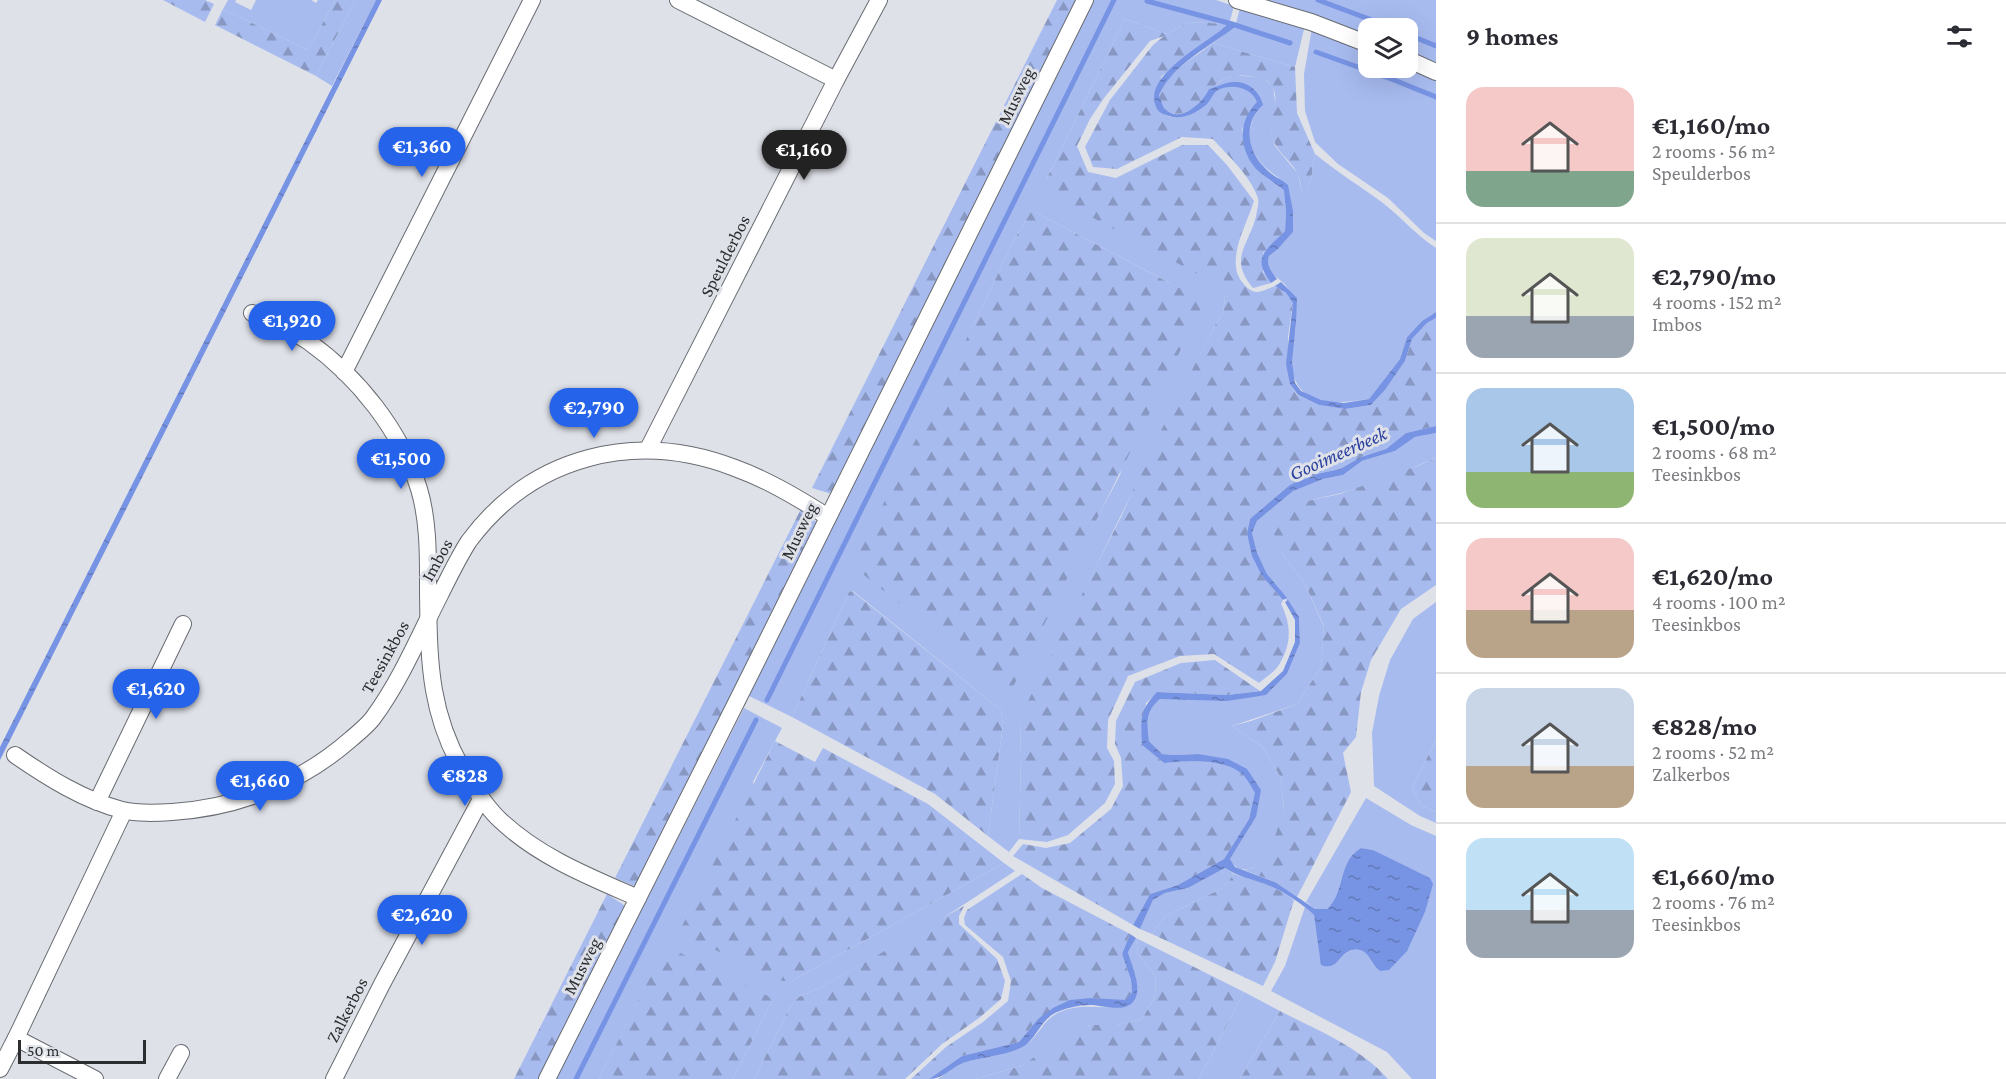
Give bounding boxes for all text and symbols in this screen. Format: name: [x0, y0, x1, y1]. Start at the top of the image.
map controls: [1358, 18, 1418, 78]
button: layers: [1358, 18, 1418, 78]
icon: filters: [1943, 20, 1976, 53]
text: 9 homes: [1466, 22, 1558, 51]
street label: Musweg: [994, 64, 1039, 128]
icon: home: [1514, 111, 1586, 183]
text: €1,160/mo: [1652, 111, 1770, 140]
pin: €1,360: [373, 127, 471, 178]
pin: €1,160: [755, 130, 853, 181]
text: €1,360: [392, 135, 452, 157]
text: €1,160: [776, 138, 832, 160]
text: 2 rooms · 56 m²: [1652, 140, 1775, 162]
text: Speulderbos: [1652, 162, 1751, 184]
street label: Speulderbos: [696, 212, 754, 300]
icon: home: [1514, 262, 1586, 334]
text: €2,790/mo: [1652, 262, 1776, 291]
text: 4 rooms · 152 m²: [1652, 291, 1781, 313]
pin: €1,920: [243, 301, 341, 352]
text: €1,920: [262, 309, 322, 331]
text: Imbos: [1652, 313, 1702, 335]
pin: €2,790: [545, 388, 643, 439]
text: €2,790: [563, 396, 625, 418]
icon: home: [1514, 412, 1586, 484]
text: €1,500/mo: [1652, 412, 1775, 441]
water label: Gooimeerbeek: [1286, 421, 1391, 484]
pin: €1,500: [352, 439, 450, 490]
text: 2 rooms · 68 m²: [1652, 441, 1777, 463]
text: €1,500: [371, 447, 431, 469]
text: Teesinkbos: [1652, 463, 1741, 485]
street label: Musweg: [777, 499, 822, 563]
street label: Imbos: [417, 535, 457, 585]
icon: home: [1514, 562, 1586, 634]
text: €1,620/mo: [1652, 562, 1773, 591]
text: 4 rooms · 100 m²: [1652, 591, 1786, 613]
text: Teesinkbos: [1652, 613, 1741, 635]
street label: Teesinkbos: [357, 617, 413, 697]
pin: €1,620: [107, 669, 205, 720]
text: €1,620: [127, 677, 185, 699]
icon: home: [1514, 712, 1586, 784]
text: €828/mo: [1652, 712, 1757, 741]
text: 2 rooms · 52 m²: [1652, 741, 1774, 763]
pin: €828: [429, 756, 501, 807]
pin: €1,660: [211, 761, 309, 812]
text: Zalkerbos: [1652, 763, 1730, 785]
text: €828: [442, 764, 488, 786]
text: €1,660: [230, 769, 290, 791]
icon: home: [1514, 862, 1586, 934]
text: €1,660/mo: [1652, 862, 1775, 891]
text: 2 rooms · 76 m²: [1652, 891, 1775, 913]
pin: €2,620: [373, 895, 471, 946]
text: €2,620: [391, 903, 453, 925]
text: Teesinkbos: [1652, 913, 1741, 935]
street label: Musweg: [559, 934, 605, 998]
street label: Zalkerbos: [322, 974, 372, 1046]
scale bar: [18, 1037, 146, 1064]
text: 50 m: [27, 1042, 59, 1059]

